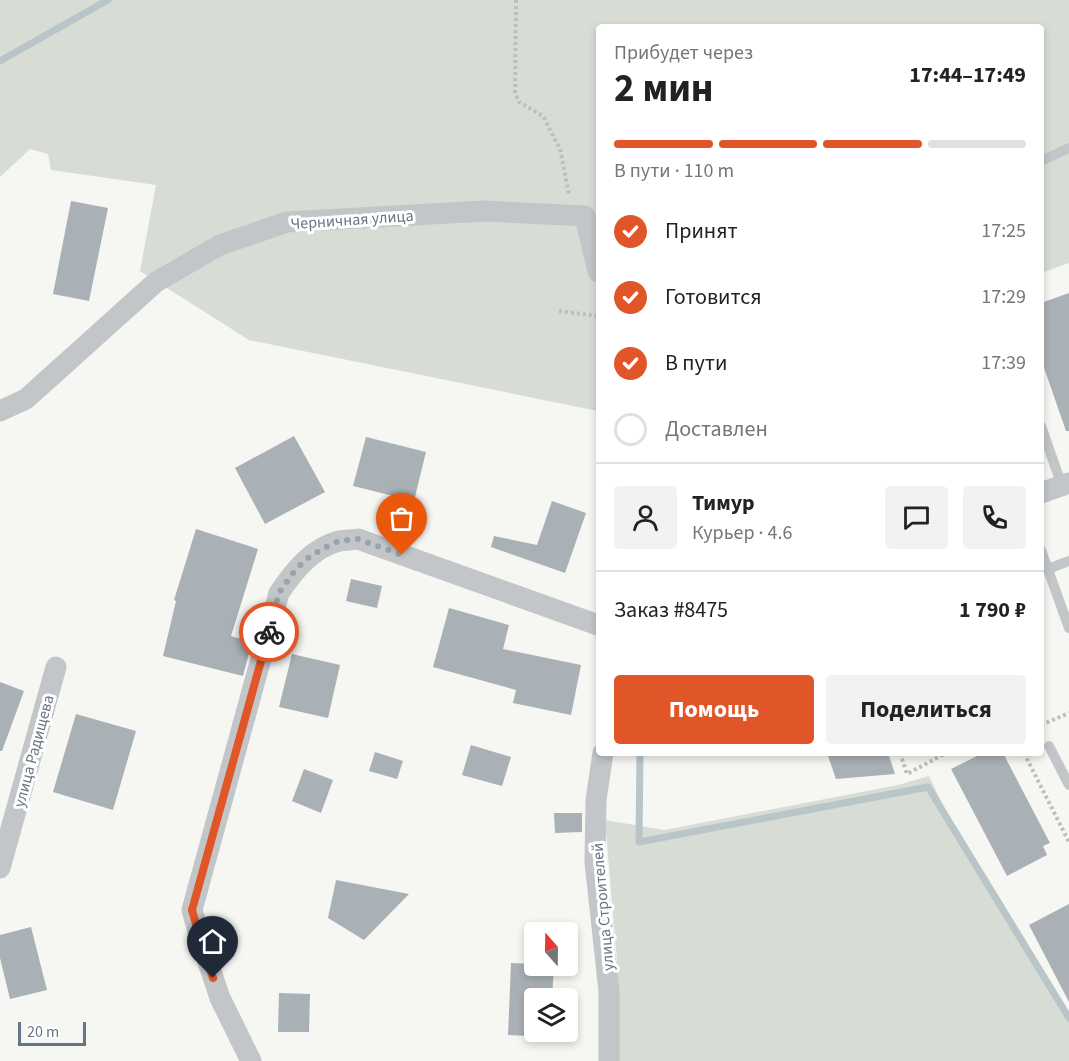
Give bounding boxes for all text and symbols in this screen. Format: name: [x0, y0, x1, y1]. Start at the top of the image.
text: Прибудет через: [614, 39, 753, 67]
text: 17:44–17:49: [909, 59, 1026, 91]
text: 2 мин: [614, 61, 714, 117]
text: В пути · 110 m: [614, 157, 734, 185]
street label: Черничная улица: [290, 205, 414, 235]
icon: check: [614, 215, 647, 248]
text: Принят: [665, 215, 738, 247]
text: 17:25: [981, 217, 1026, 245]
icon: check: [614, 281, 647, 314]
text: Готовится: [665, 281, 762, 313]
text: 17:29: [981, 283, 1026, 311]
icon: check: [614, 347, 647, 380]
text: В пути: [665, 347, 727, 379]
text: 17:39: [981, 349, 1026, 377]
text: Доставлен: [665, 413, 768, 445]
button: person: [614, 486, 677, 549]
button: chat: [885, 486, 948, 549]
button: phone: [963, 486, 1026, 549]
text: Тимур: [692, 487, 755, 519]
pin: [376, 493, 427, 555]
icon: bag: [385, 502, 418, 535]
text: Курьер · 4.6: [692, 519, 792, 547]
text: Заказ #8475: [614, 594, 728, 626]
text: 1 790 ₽: [959, 594, 1026, 626]
courier: [239, 602, 299, 662]
icon: bike: [253, 616, 286, 649]
button: Помощь: [614, 675, 814, 744]
button: Поделиться: [826, 675, 1026, 744]
street label: улица Радищева: [8, 693, 60, 810]
street label: улица Строителей: [586, 842, 620, 972]
pin: [187, 916, 238, 978]
north arrow: [524, 922, 578, 976]
map controls: [524, 922, 578, 1042]
icon: home: [196, 925, 229, 958]
button: layers: [524, 988, 578, 1042]
scale bar: [18, 1019, 86, 1046]
text: 20 m: [27, 1021, 59, 1043]

